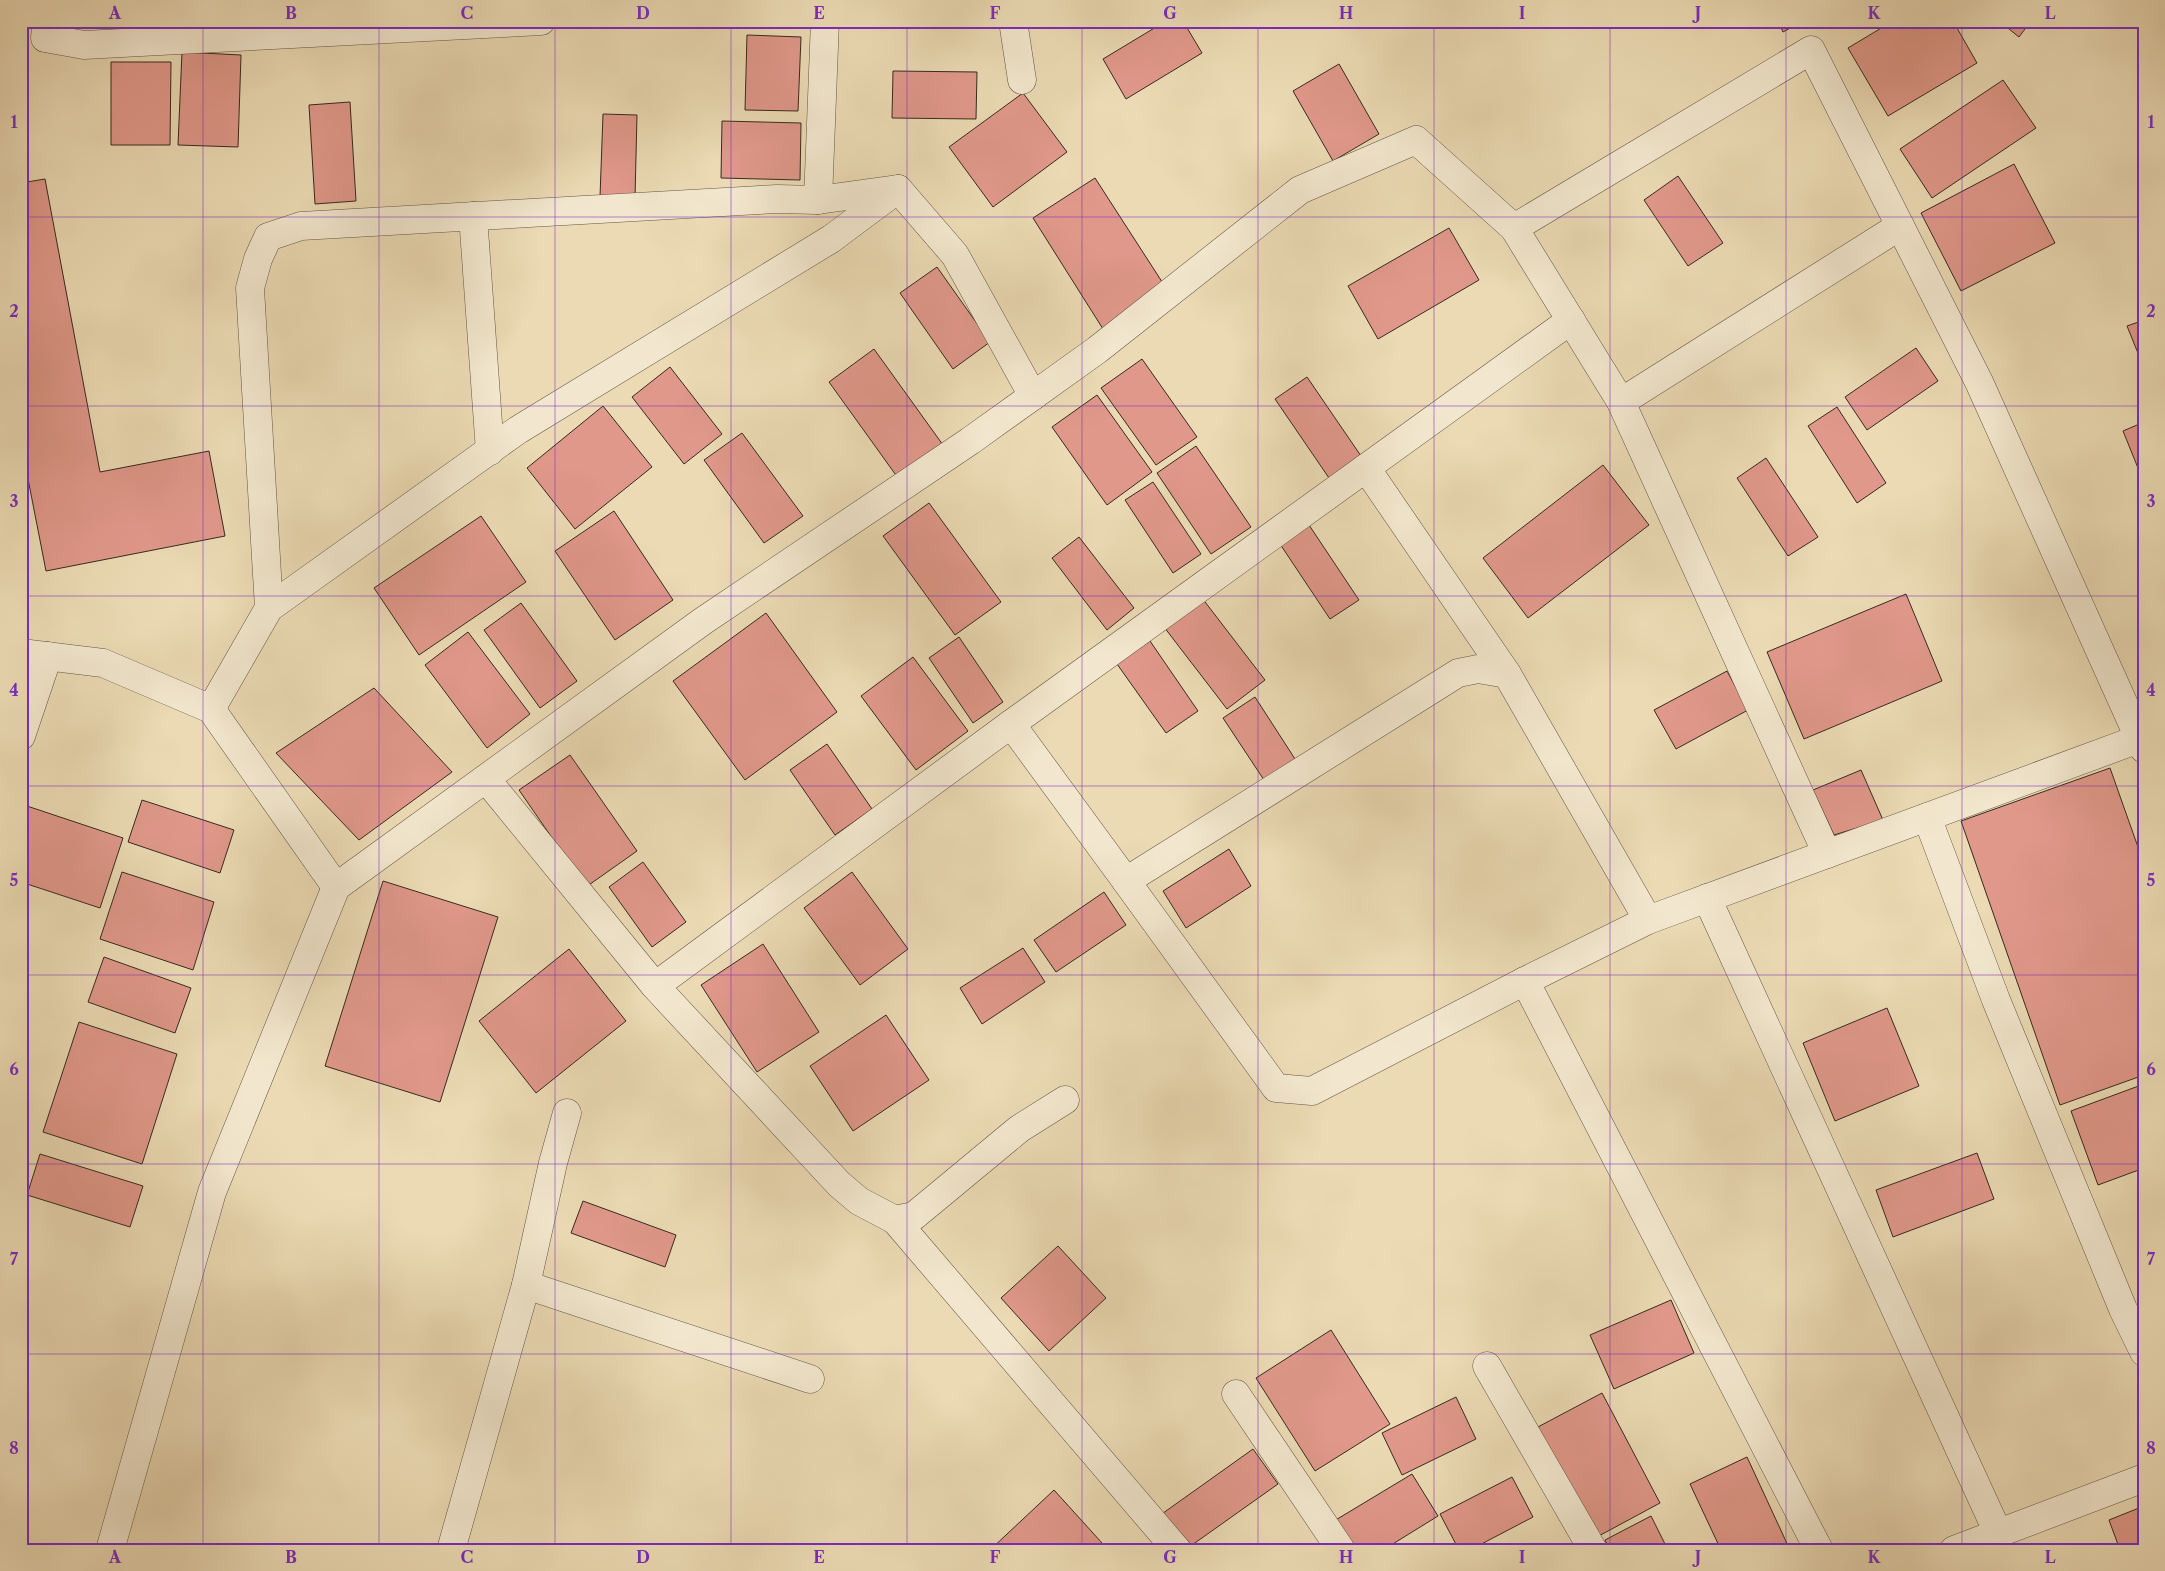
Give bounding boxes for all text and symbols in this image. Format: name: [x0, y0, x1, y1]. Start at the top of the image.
text: A: [108, 3, 122, 23]
text: B: [285, 3, 297, 23]
text: C: [461, 3, 473, 23]
text: D: [636, 3, 650, 23]
text: E: [813, 3, 825, 23]
text: F: [990, 3, 1001, 23]
text: G: [1163, 3, 1177, 23]
text: H: [1339, 3, 1353, 23]
text: I: [1519, 3, 1526, 23]
text: J: [1692, 3, 1701, 23]
text: K: [1868, 3, 1882, 23]
text: L: [2044, 3, 2056, 23]
text: 1: [10, 112, 18, 132]
text: 1: [2147, 112, 2155, 132]
text: 2: [9, 301, 19, 321]
text: 2: [2146, 301, 2156, 321]
text: 3: [9, 491, 19, 511]
text: 3: [2146, 491, 2156, 511]
text: 4: [9, 680, 19, 700]
text: 4: [2146, 680, 2156, 700]
text: 5: [10, 870, 19, 890]
text: 5: [2147, 870, 2156, 890]
text: 6: [9, 1059, 19, 1079]
text: 6: [2146, 1059, 2156, 1079]
text: 7: [10, 1249, 19, 1269]
text: 7: [2147, 1249, 2156, 1269]
text: 8: [9, 1438, 19, 1458]
text: 8: [2146, 1438, 2156, 1458]
text: A: [108, 1547, 122, 1567]
text: B: [285, 1547, 297, 1567]
text: C: [461, 1547, 473, 1567]
text: D: [636, 1547, 650, 1567]
text: E: [813, 1547, 825, 1567]
text: F: [990, 1547, 1001, 1567]
text: G: [1163, 1547, 1177, 1567]
text: H: [1339, 1547, 1353, 1567]
text: I: [1519, 1547, 1526, 1567]
text: J: [1692, 1547, 1701, 1567]
text: K: [1868, 1547, 1882, 1567]
text: L: [2044, 1547, 2056, 1567]

